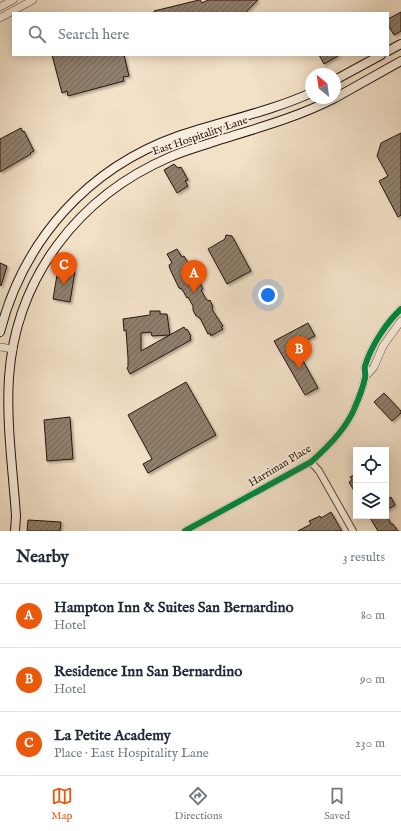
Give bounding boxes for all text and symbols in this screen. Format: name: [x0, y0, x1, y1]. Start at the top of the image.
search box: [12, 12, 389, 56]
icon: search: [26, 23, 48, 45]
text: Search here: [58, 25, 129, 44]
north arrow: [305, 68, 341, 104]
street label: East Hospitality Lane: [151, 113, 249, 159]
pin: C: [51, 252, 77, 285]
pin: A: [181, 260, 207, 293]
your location: [258, 285, 278, 305]
pin: B: [286, 336, 312, 369]
street label: Harriman Place: [246, 442, 314, 490]
map controls: [353, 447, 389, 519]
button: locate: [353, 447, 389, 483]
button: layers: [353, 483, 389, 519]
text: Nearby: [16, 547, 69, 568]
text: 3 results: [343, 549, 385, 566]
text: Hampton Inn & Suites San Bernardino: [54, 598, 294, 617]
text: A: [25, 607, 33, 624]
text: 80 m: [361, 607, 385, 624]
text: Hotel: [54, 617, 86, 634]
text: Residence Inn San Bernardino: [54, 662, 242, 681]
text: B: [25, 671, 33, 688]
text: 90 m: [360, 671, 385, 688]
text: Hotel: [54, 681, 86, 698]
text: La Petite Academy: [54, 726, 171, 745]
text: C: [24, 735, 34, 752]
text: 230 m: [355, 735, 385, 752]
text: Place · East Hospitality Lane: [54, 745, 209, 762]
tab: Map: [51, 785, 73, 823]
tab: Directions: [175, 785, 222, 823]
tab: Saved: [324, 785, 350, 823]

